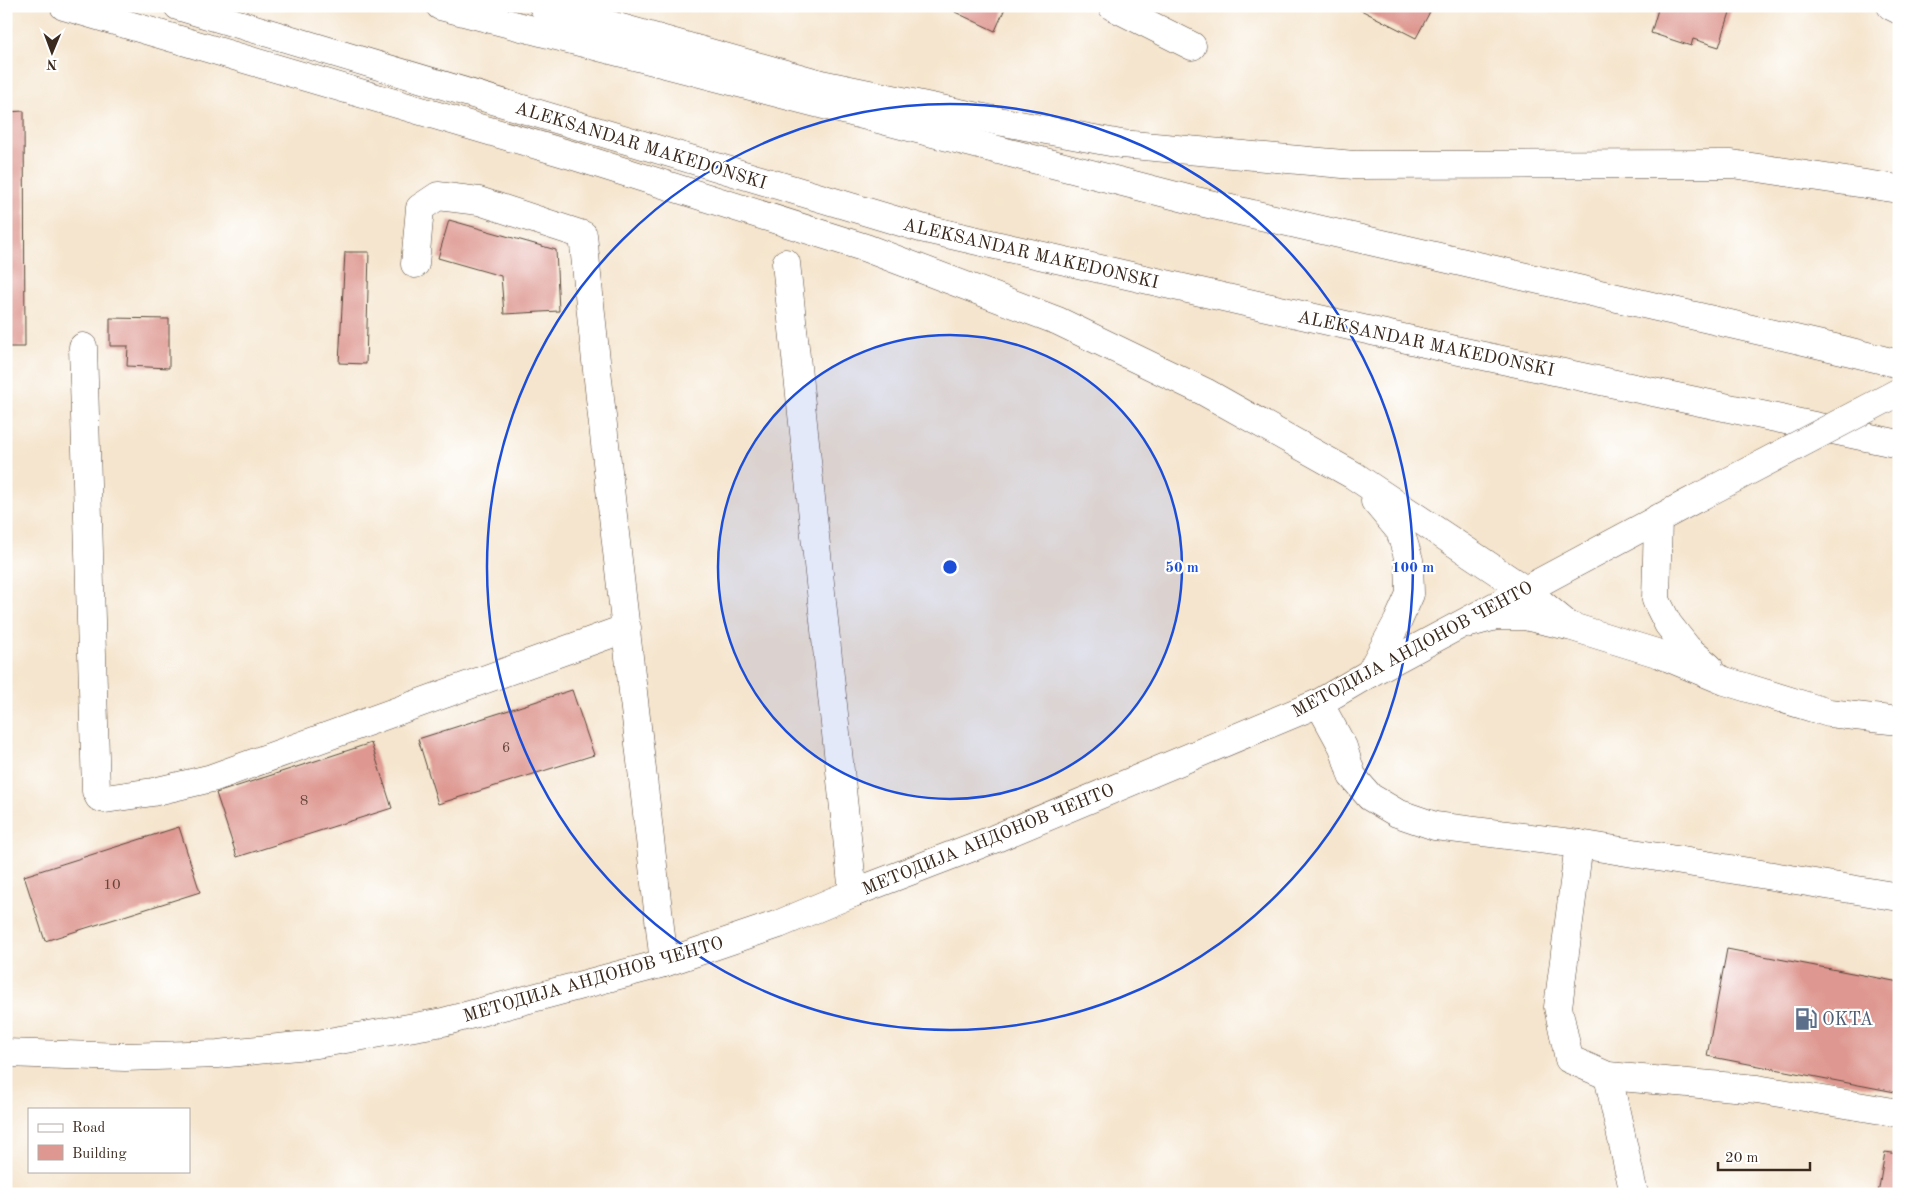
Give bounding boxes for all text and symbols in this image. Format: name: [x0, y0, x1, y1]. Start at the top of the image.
north arrow: [28, 28, 78, 78]
text: N: [46, 57, 57, 71]
street label: ALEKSANDAR MAKEDONSKI: [513, 99, 769, 193]
street label: ALEKSANDAR MAKEDONSKI: [901, 216, 1160, 292]
street label: ALEKSANDAR MAKEDONSKI: [1296, 308, 1556, 380]
centre of rings: [941, 558, 959, 576]
text: 50 m: [1165, 561, 1199, 576]
text: 100 m: [1392, 561, 1434, 576]
street label: МЕТОДИЈА АНДОНОВ ЧЕНТО: [1289, 579, 1536, 721]
house number: 6: [502, 741, 510, 756]
street label: МЕТОДИЈА АНДОНОВ ЧЕНТО: [860, 781, 1117, 899]
house number: 8: [300, 794, 308, 809]
house number: 10: [103, 878, 121, 893]
street label: МЕТОДИЈА АНДОНОВ ЧЕНТО: [461, 934, 726, 1026]
fuel station icon: OKTA: [1793, 1006, 1819, 1032]
place label: OKTA: [1822, 1011, 1874, 1029]
legend: [28, 1108, 190, 1172]
text: Road: [72, 1121, 106, 1136]
scale bar: [1718, 1140, 1810, 1172]
text: Building: [72, 1147, 127, 1162]
text: 20 m: [1725, 1151, 1759, 1166]

